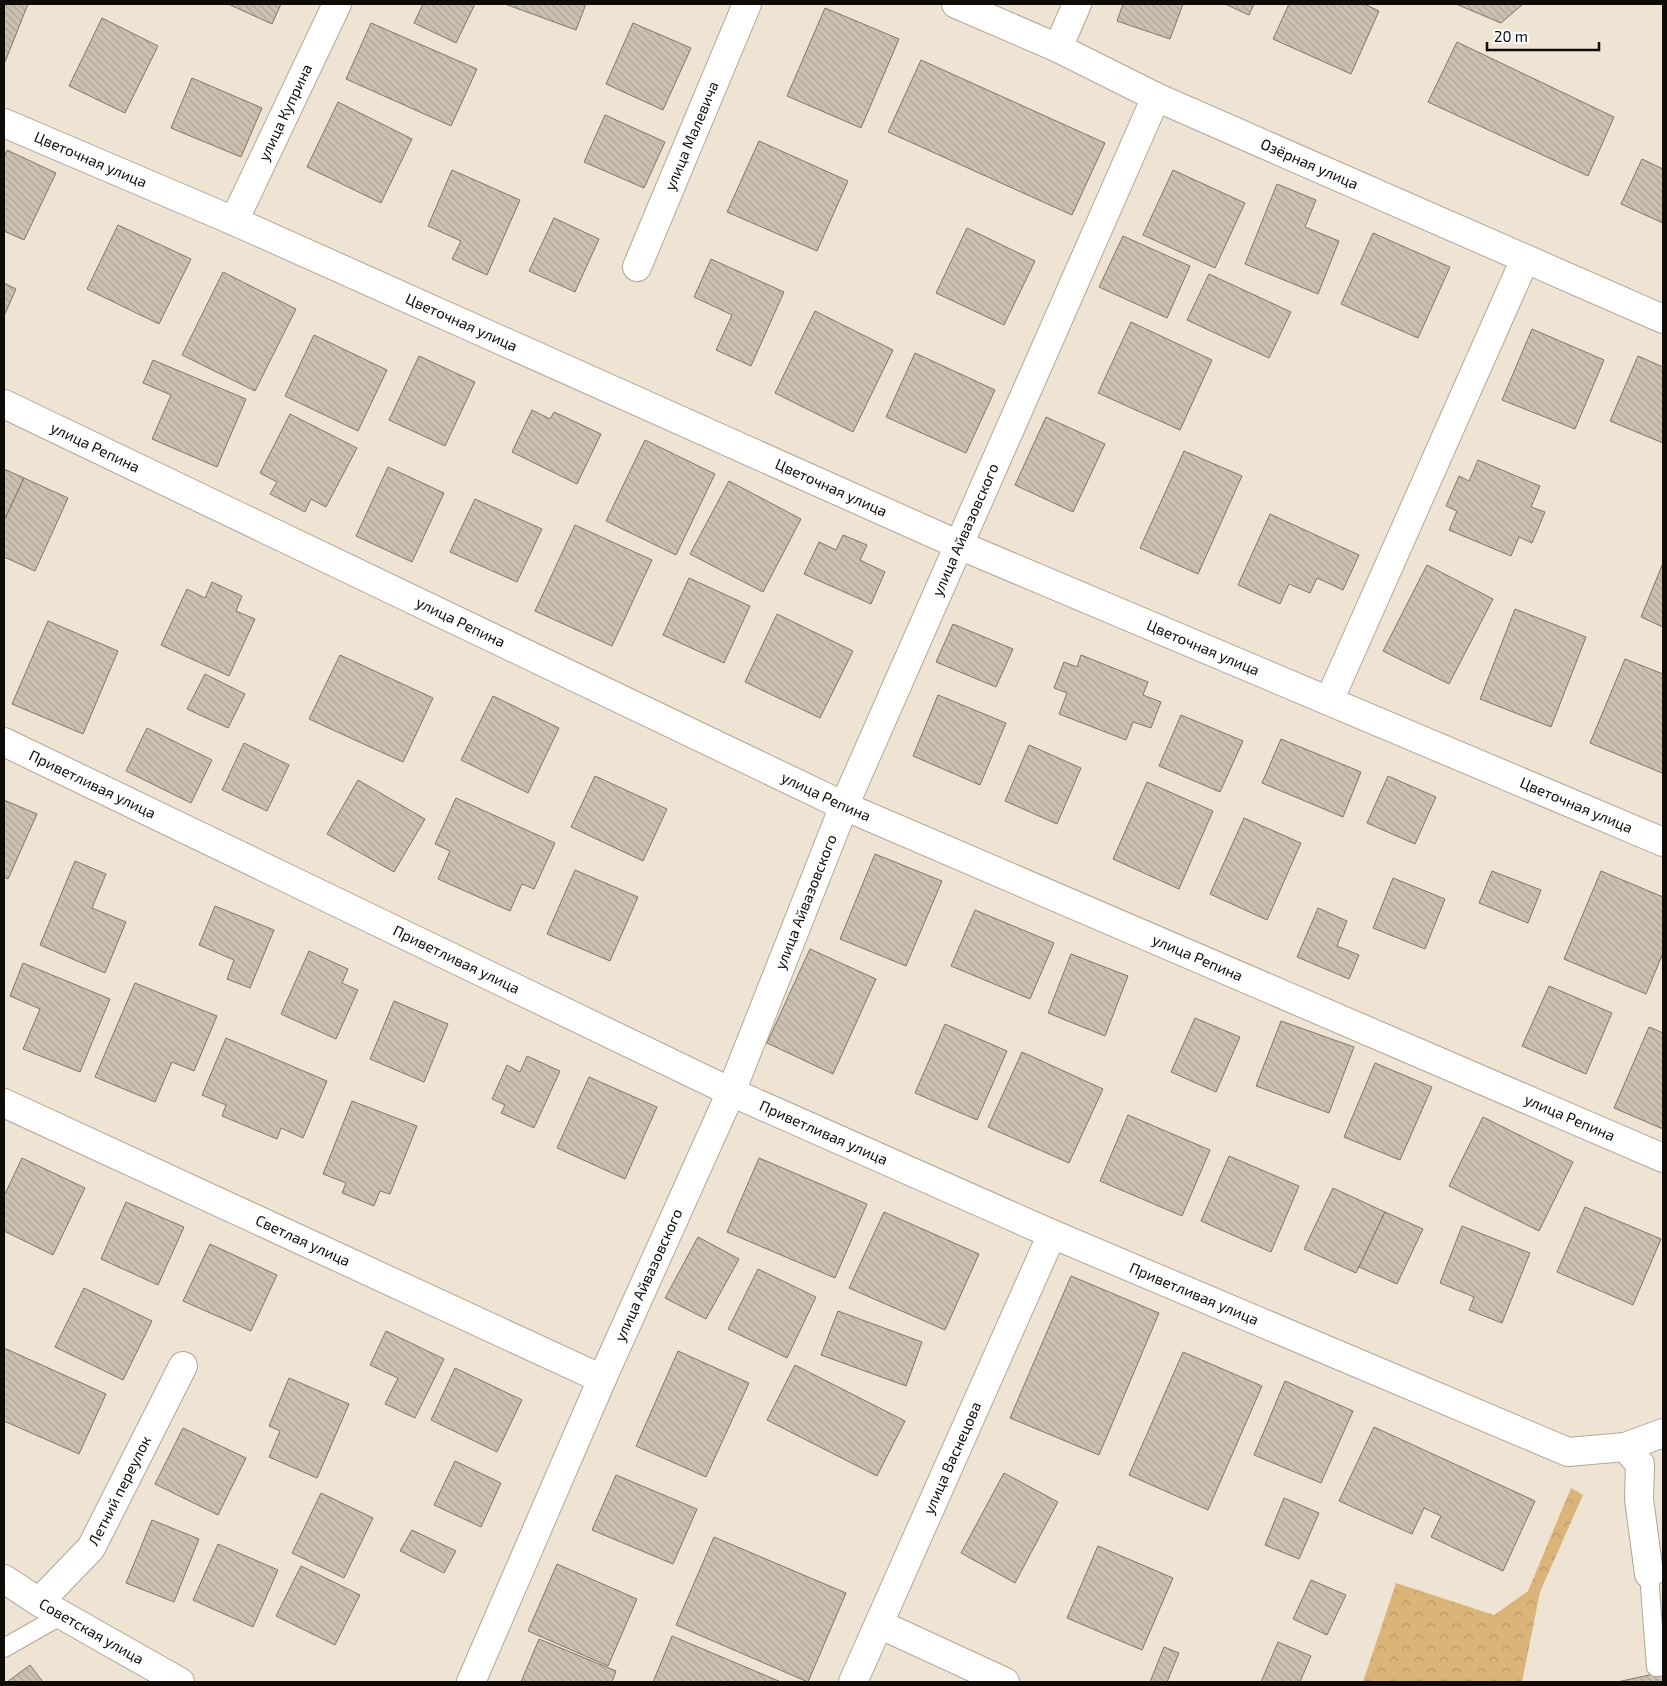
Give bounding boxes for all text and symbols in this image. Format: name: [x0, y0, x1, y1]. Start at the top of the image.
scale bar: [1487, 20, 1600, 52]
text: 20 m: [1494, 27, 1528, 45]
street label: улица Куприна: [254, 61, 315, 164]
street label: улица Малевича: [660, 78, 722, 193]
street label: Цветочная улица: [32, 127, 150, 191]
street label: Озёрная улица: [1258, 134, 1361, 192]
street label: Цветочная улица: [403, 289, 521, 355]
street label: улица Репина: [48, 418, 143, 476]
street label: Цветочная улица: [773, 454, 890, 520]
street label: улица Айвазовского: [927, 460, 1002, 599]
street label: улица Репина: [413, 593, 508, 651]
street label: Цветочная улица: [1144, 615, 1263, 679]
street label: Приветливая улица: [26, 745, 159, 822]
street label: улица Репина: [778, 767, 874, 824]
street label: Цветочная улица: [1517, 773, 1636, 836]
street label: улица Айвазовского: [770, 832, 840, 972]
street label: Приветливая улица: [391, 921, 523, 997]
street label: улица Репина: [1150, 930, 1246, 984]
street label: улица Репина: [1522, 1090, 1618, 1144]
street label: Приветливая улица: [757, 1096, 891, 1168]
street label: улица Айвазовского: [610, 1205, 685, 1344]
street label: Светлая улица: [253, 1210, 353, 1270]
street label: Приветливая улица: [1127, 1258, 1262, 1328]
street label: улица Васнецова: [919, 1399, 984, 1517]
street label: Летний переулок: [84, 1432, 154, 1548]
street label: Советская улица: [36, 1594, 147, 1668]

